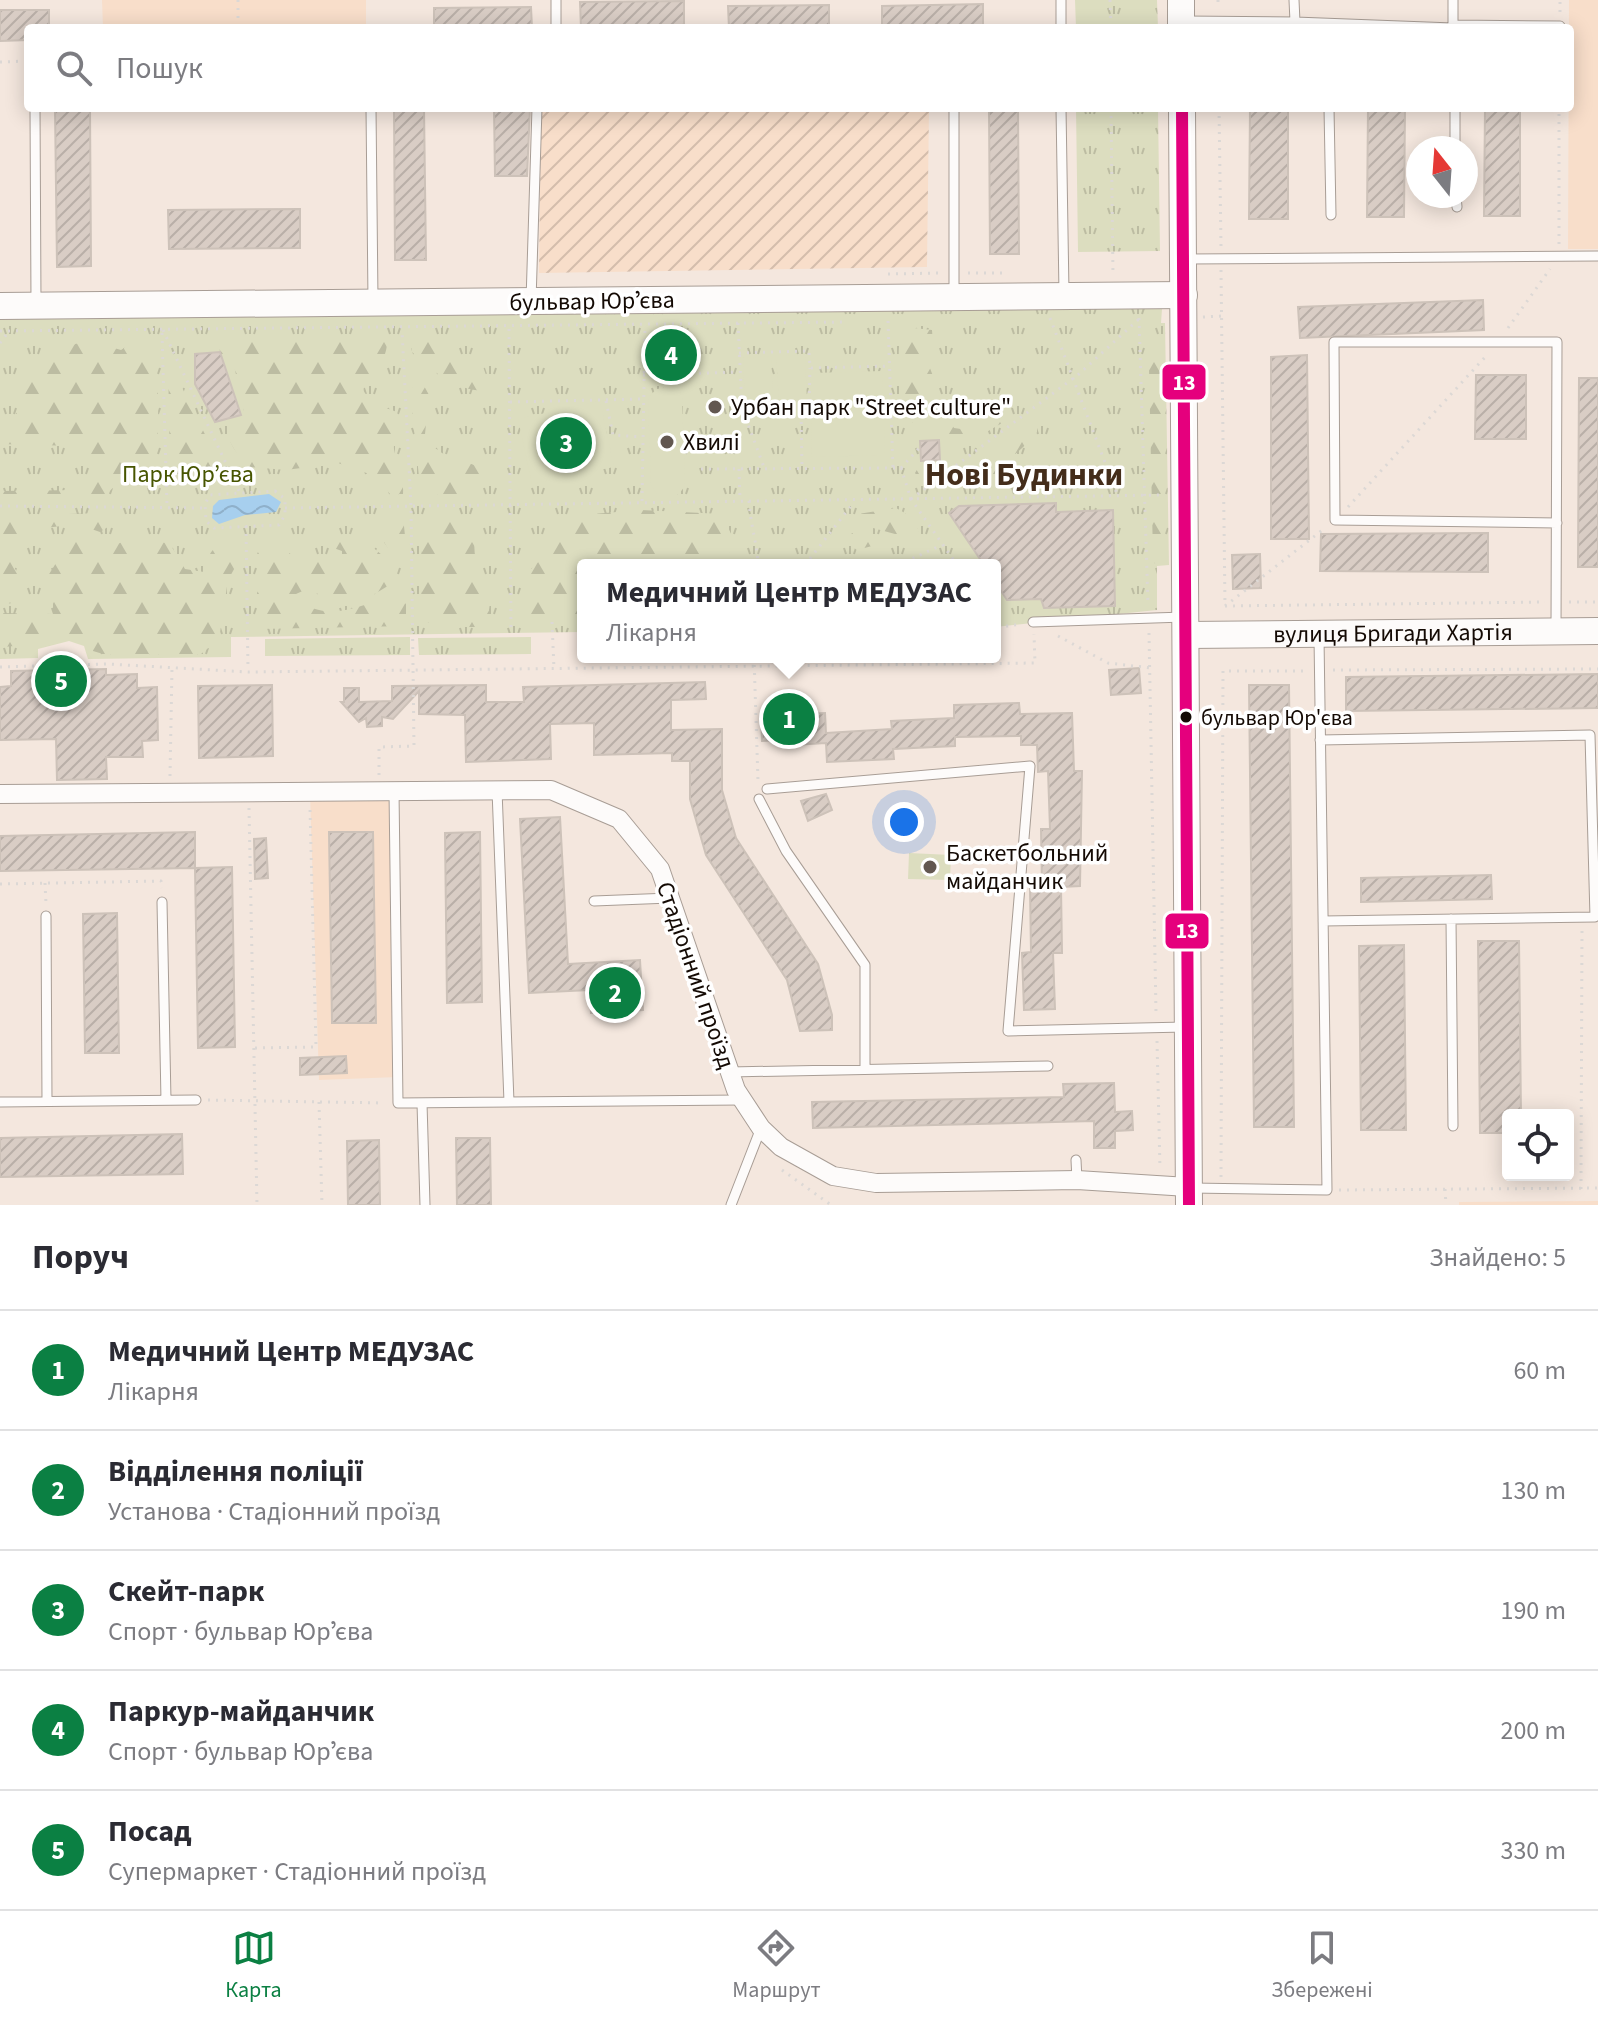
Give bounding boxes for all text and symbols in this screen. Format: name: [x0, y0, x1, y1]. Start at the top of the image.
search box: [24, 24, 1574, 112]
icon: search: [52, 46, 96, 90]
text: Пошук: [116, 47, 203, 90]
north arrow: [1406, 136, 1478, 208]
street label: бульвар Юрʼєва: [509, 283, 675, 320]
pin: 4: [645, 325, 697, 385]
line badge: 13: [1161, 363, 1207, 401]
text: 13: [1172, 367, 1196, 399]
place label: Урбан парк "Street culture": [731, 390, 1011, 425]
marker: Урбан парк "Street culture": [706, 398, 724, 416]
pin: 3: [540, 413, 592, 473]
place label: Хвилі: [683, 425, 740, 460]
marker: Хвилі: [658, 433, 676, 451]
district label: Нові Будинки: [925, 452, 1123, 498]
park label: Парк Юр’єва: [122, 457, 254, 492]
popup: [577, 559, 1001, 663]
text: Медичний Центр МЕДУЗАС: [606, 571, 972, 614]
text: Лікарня: [606, 614, 697, 651]
street label: вулиця Бригади Хартія: [1273, 615, 1513, 652]
pin: 5: [35, 651, 87, 711]
pin: 1: [763, 689, 815, 749]
place label: бульвар Юр'єва: [1201, 702, 1353, 734]
marker: бульвар Юр'єва: [1178, 709, 1194, 725]
your location: [884, 802, 924, 842]
place label: Баскетбольний майданчик: [946, 836, 1108, 899]
marker: Баскетбольний майданчик: [921, 858, 939, 876]
street label: Стадіонний проїзд: [647, 877, 744, 1073]
line badge: 13: [1164, 912, 1210, 950]
text: 13: [1175, 915, 1199, 947]
pin: 2: [589, 963, 641, 1023]
map controls: [1502, 1109, 1574, 1181]
button: locate: [1502, 1109, 1574, 1181]
text: Поруч: [32, 1233, 129, 1282]
text: Знайдено: 5: [1429, 1239, 1566, 1276]
text: Медичний Центр МЕДУЗАС: [108, 1330, 474, 1373]
text: 1: [51, 1352, 65, 1389]
text: 60 m: [1513, 1352, 1566, 1389]
text: Лікарня: [108, 1373, 199, 1410]
text: Відділення поліції: [108, 1450, 363, 1493]
text: 2: [51, 1472, 65, 1509]
text: 130 m: [1500, 1472, 1566, 1509]
text: Установа · Стадіонний проїзд: [108, 1493, 440, 1530]
text: Скейт-парк: [108, 1570, 264, 1613]
text: 3: [51, 1592, 65, 1629]
text: 190 m: [1500, 1592, 1566, 1629]
text: Спорт · бульвар Юрʼєва: [108, 1613, 373, 1650]
text: Паркур-майданчик: [108, 1690, 374, 1733]
text: 4: [51, 1712, 65, 1749]
text: 200 m: [1500, 1712, 1566, 1749]
text: Спорт · бульвар Юрʼєва: [108, 1733, 373, 1770]
text: Посад: [108, 1810, 192, 1853]
text: 5: [51, 1832, 65, 1869]
text: 330 m: [1500, 1832, 1566, 1869]
text: Супермаркет · Стадіонний проїзд: [108, 1853, 486, 1890]
tab: Карта: [225, 1926, 282, 2006]
tab: Маршрут: [732, 1926, 821, 2006]
tab: Збережені: [1271, 1926, 1373, 2006]

